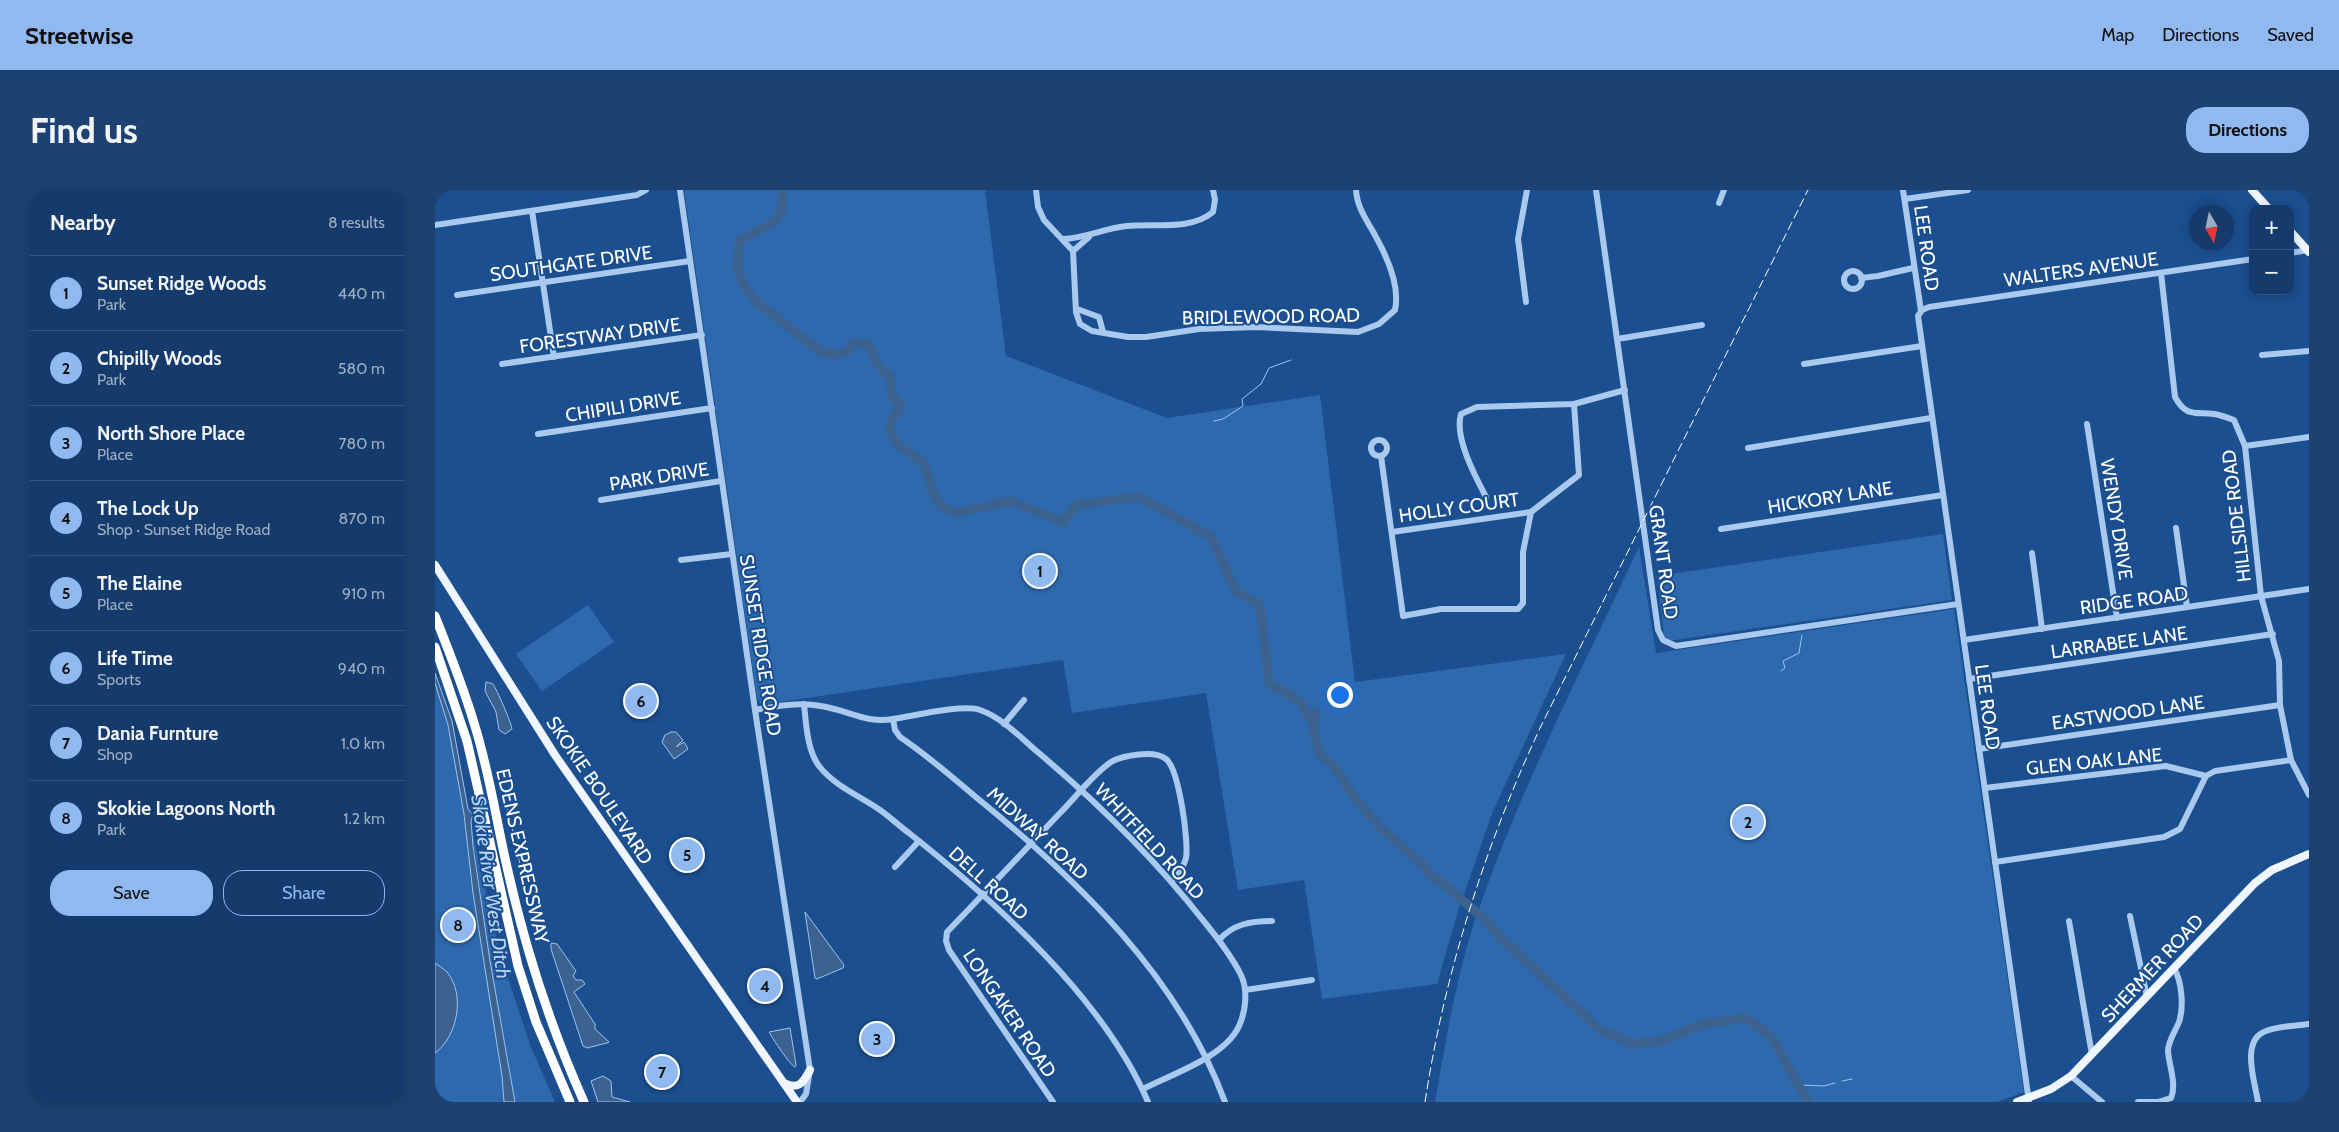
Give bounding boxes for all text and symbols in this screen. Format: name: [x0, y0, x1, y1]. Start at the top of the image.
text: Streetwise: [25, 21, 133, 50]
text: Map: [2101, 24, 2134, 46]
text: Directions: [2162, 24, 2239, 46]
text: Saved: [2267, 24, 2314, 46]
button: Directions: [2186, 107, 2309, 153]
text: Find us: [30, 109, 138, 152]
street label: LEE ROAD: [1909, 204, 1944, 293]
north arrow: [2189, 205, 2234, 250]
map controls: [2249, 205, 2294, 295]
button: +: [2249, 205, 2294, 250]
text: Nearby: [50, 210, 116, 235]
text: 8 results: [328, 213, 385, 232]
street label: SOUTHGATE DRIVE: [488, 241, 654, 286]
street label: WALTERS AVENUE: [2003, 247, 2160, 292]
button: −: [2249, 250, 2294, 295]
text: Sunset Ridge Woods: [97, 272, 266, 295]
text: 1: [63, 284, 69, 303]
text: 440 m: [338, 284, 385, 303]
text: Park: [97, 295, 126, 314]
street label: BRIDLEWOOD ROAD: [1182, 303, 1360, 330]
street label: FORESTWAY DRIVE: [518, 313, 682, 358]
text: Chipilly Woods: [97, 347, 222, 370]
text: 2: [62, 359, 70, 378]
text: 580 m: [338, 359, 385, 378]
text: Park: [97, 370, 126, 389]
street label: CHIPILI DRIVE: [564, 386, 682, 427]
text: North Shore Place: [97, 422, 245, 445]
text: 3: [62, 434, 70, 453]
text: 780 m: [338, 434, 385, 453]
text: Place: [97, 445, 133, 464]
street label: HILLSIDE ROAD: [2217, 448, 2256, 583]
street label: PARK DRIVE: [608, 457, 711, 496]
street label: WENDY DRIVE: [2096, 457, 2137, 581]
street label: HICKORY LANE: [1766, 476, 1894, 519]
street label: HOLLY COURT: [1397, 488, 1521, 527]
text: The Lock Up: [97, 497, 199, 520]
street label: GRANT ROAD: [1644, 503, 1683, 621]
text: 4: [61, 509, 71, 528]
text: 870 m: [339, 509, 385, 528]
text: Shop · Sunset Ridge Road: [97, 520, 270, 539]
pin: 1: [1024, 552, 1056, 590]
street label: SUNSET RIDGE ROAD: [735, 553, 786, 738]
text: The Elaine: [97, 572, 182, 595]
street label: RIDGE ROAD: [2078, 581, 2190, 619]
text: 5: [62, 584, 70, 603]
text: 910 m: [342, 584, 385, 603]
text: Place: [97, 595, 133, 614]
street label: LARRABEE LANE: [2049, 622, 2189, 663]
text: Life Time: [97, 647, 173, 670]
text: 6: [62, 659, 71, 678]
text: 940 m: [338, 659, 385, 678]
street label: LEE ROAD: [1970, 663, 2005, 752]
text: Sports: [97, 670, 141, 689]
pin: 6: [625, 682, 657, 720]
your location: [1327, 682, 1353, 708]
street label: EASTWOOD LANE: [2050, 690, 2206, 735]
street label: SKOKIE BOULEVARD: [541, 712, 658, 869]
text: Dania Furnture: [97, 722, 218, 745]
text: 7: [62, 734, 70, 753]
text: 1.0 km: [341, 734, 385, 753]
street label: GLEN OAK LANE: [2025, 743, 2163, 780]
text: Shop: [97, 745, 133, 764]
street label: EDENS EXPRESSWAY: [491, 766, 554, 946]
street label: WHITFIELD ROAD: [1090, 778, 1210, 904]
street label: MIDWAY ROAD: [982, 782, 1093, 885]
water label: Skokie River West Ditch: [466, 794, 516, 980]
text: Skokie Lagoons North: [97, 797, 276, 820]
pin: 2: [1732, 803, 1764, 841]
text: 8: [61, 809, 71, 828]
text: 1.2 km: [343, 809, 385, 828]
text: Park: [97, 820, 126, 839]
pin: 5: [671, 836, 703, 874]
street label: DELL ROAD: [944, 842, 1033, 925]
button: Save: [50, 870, 213, 916]
button: Share: [223, 870, 385, 916]
pin: 8: [442, 906, 474, 944]
street label: SHERMER ROAD: [2096, 909, 2208, 1027]
street label: LONGAKER ROAD: [958, 945, 1061, 1082]
pin: 4: [749, 967, 781, 1005]
pin: 3: [861, 1020, 893, 1058]
pin: 7: [646, 1053, 678, 1091]

